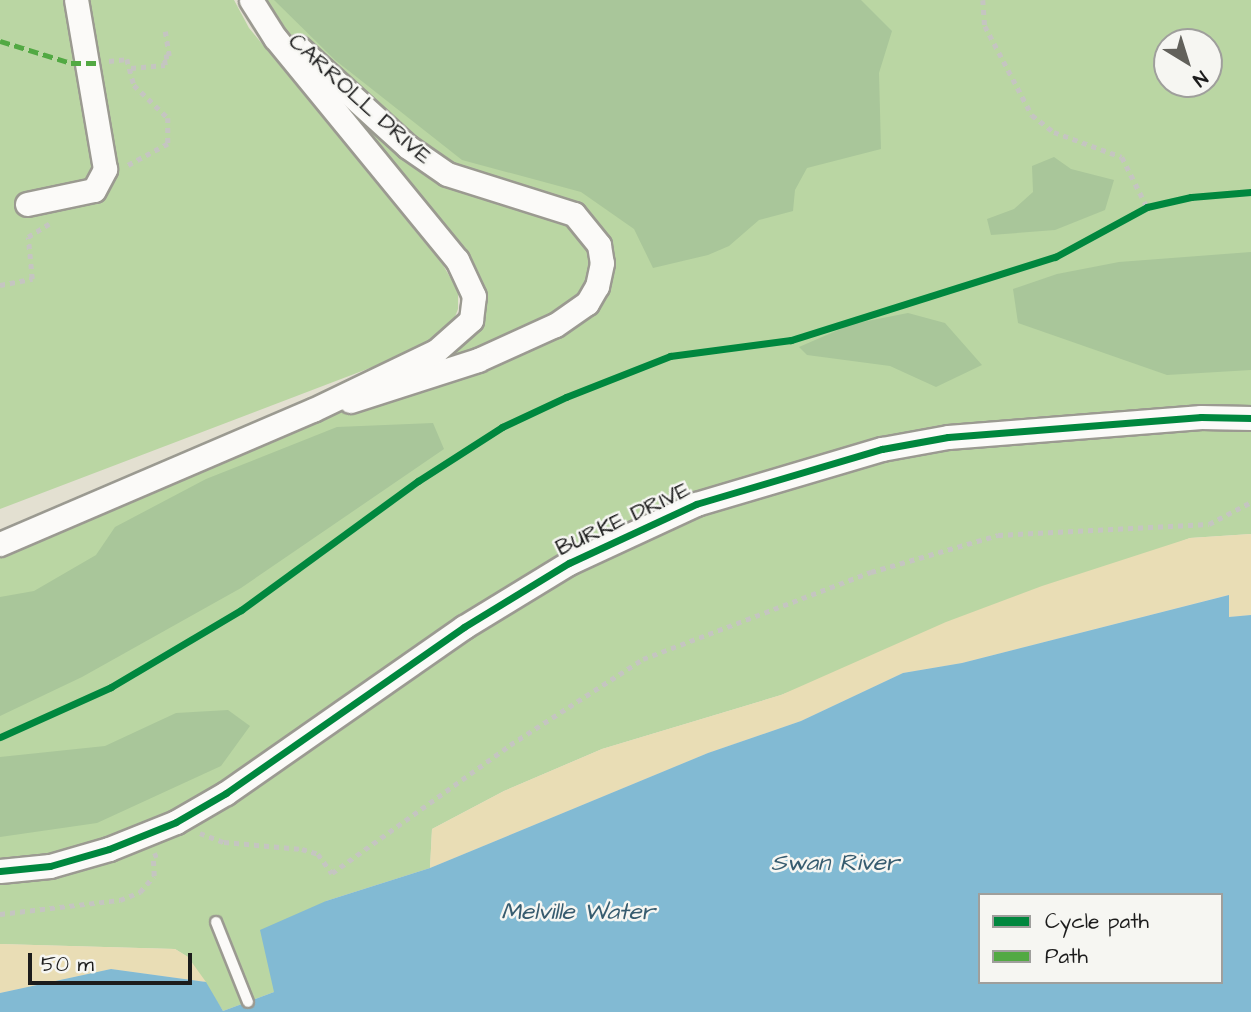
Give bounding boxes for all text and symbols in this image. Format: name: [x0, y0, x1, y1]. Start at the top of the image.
street label: CARROLL DRIVE: [283, 27, 437, 171]
north arrow: [1153, 28, 1223, 98]
text: N: [1187, 64, 1213, 93]
street label: BURKE DRIVE: [551, 476, 695, 562]
water label: Swan River: [771, 850, 899, 878]
legend: [978, 893, 1223, 984]
water label: Melville Water: [501, 899, 655, 927]
text: Cycle path: [1045, 907, 1149, 936]
scale bar: [32, 939, 196, 983]
text: Path: [1045, 942, 1088, 971]
text: 50 m: [41, 950, 94, 979]

